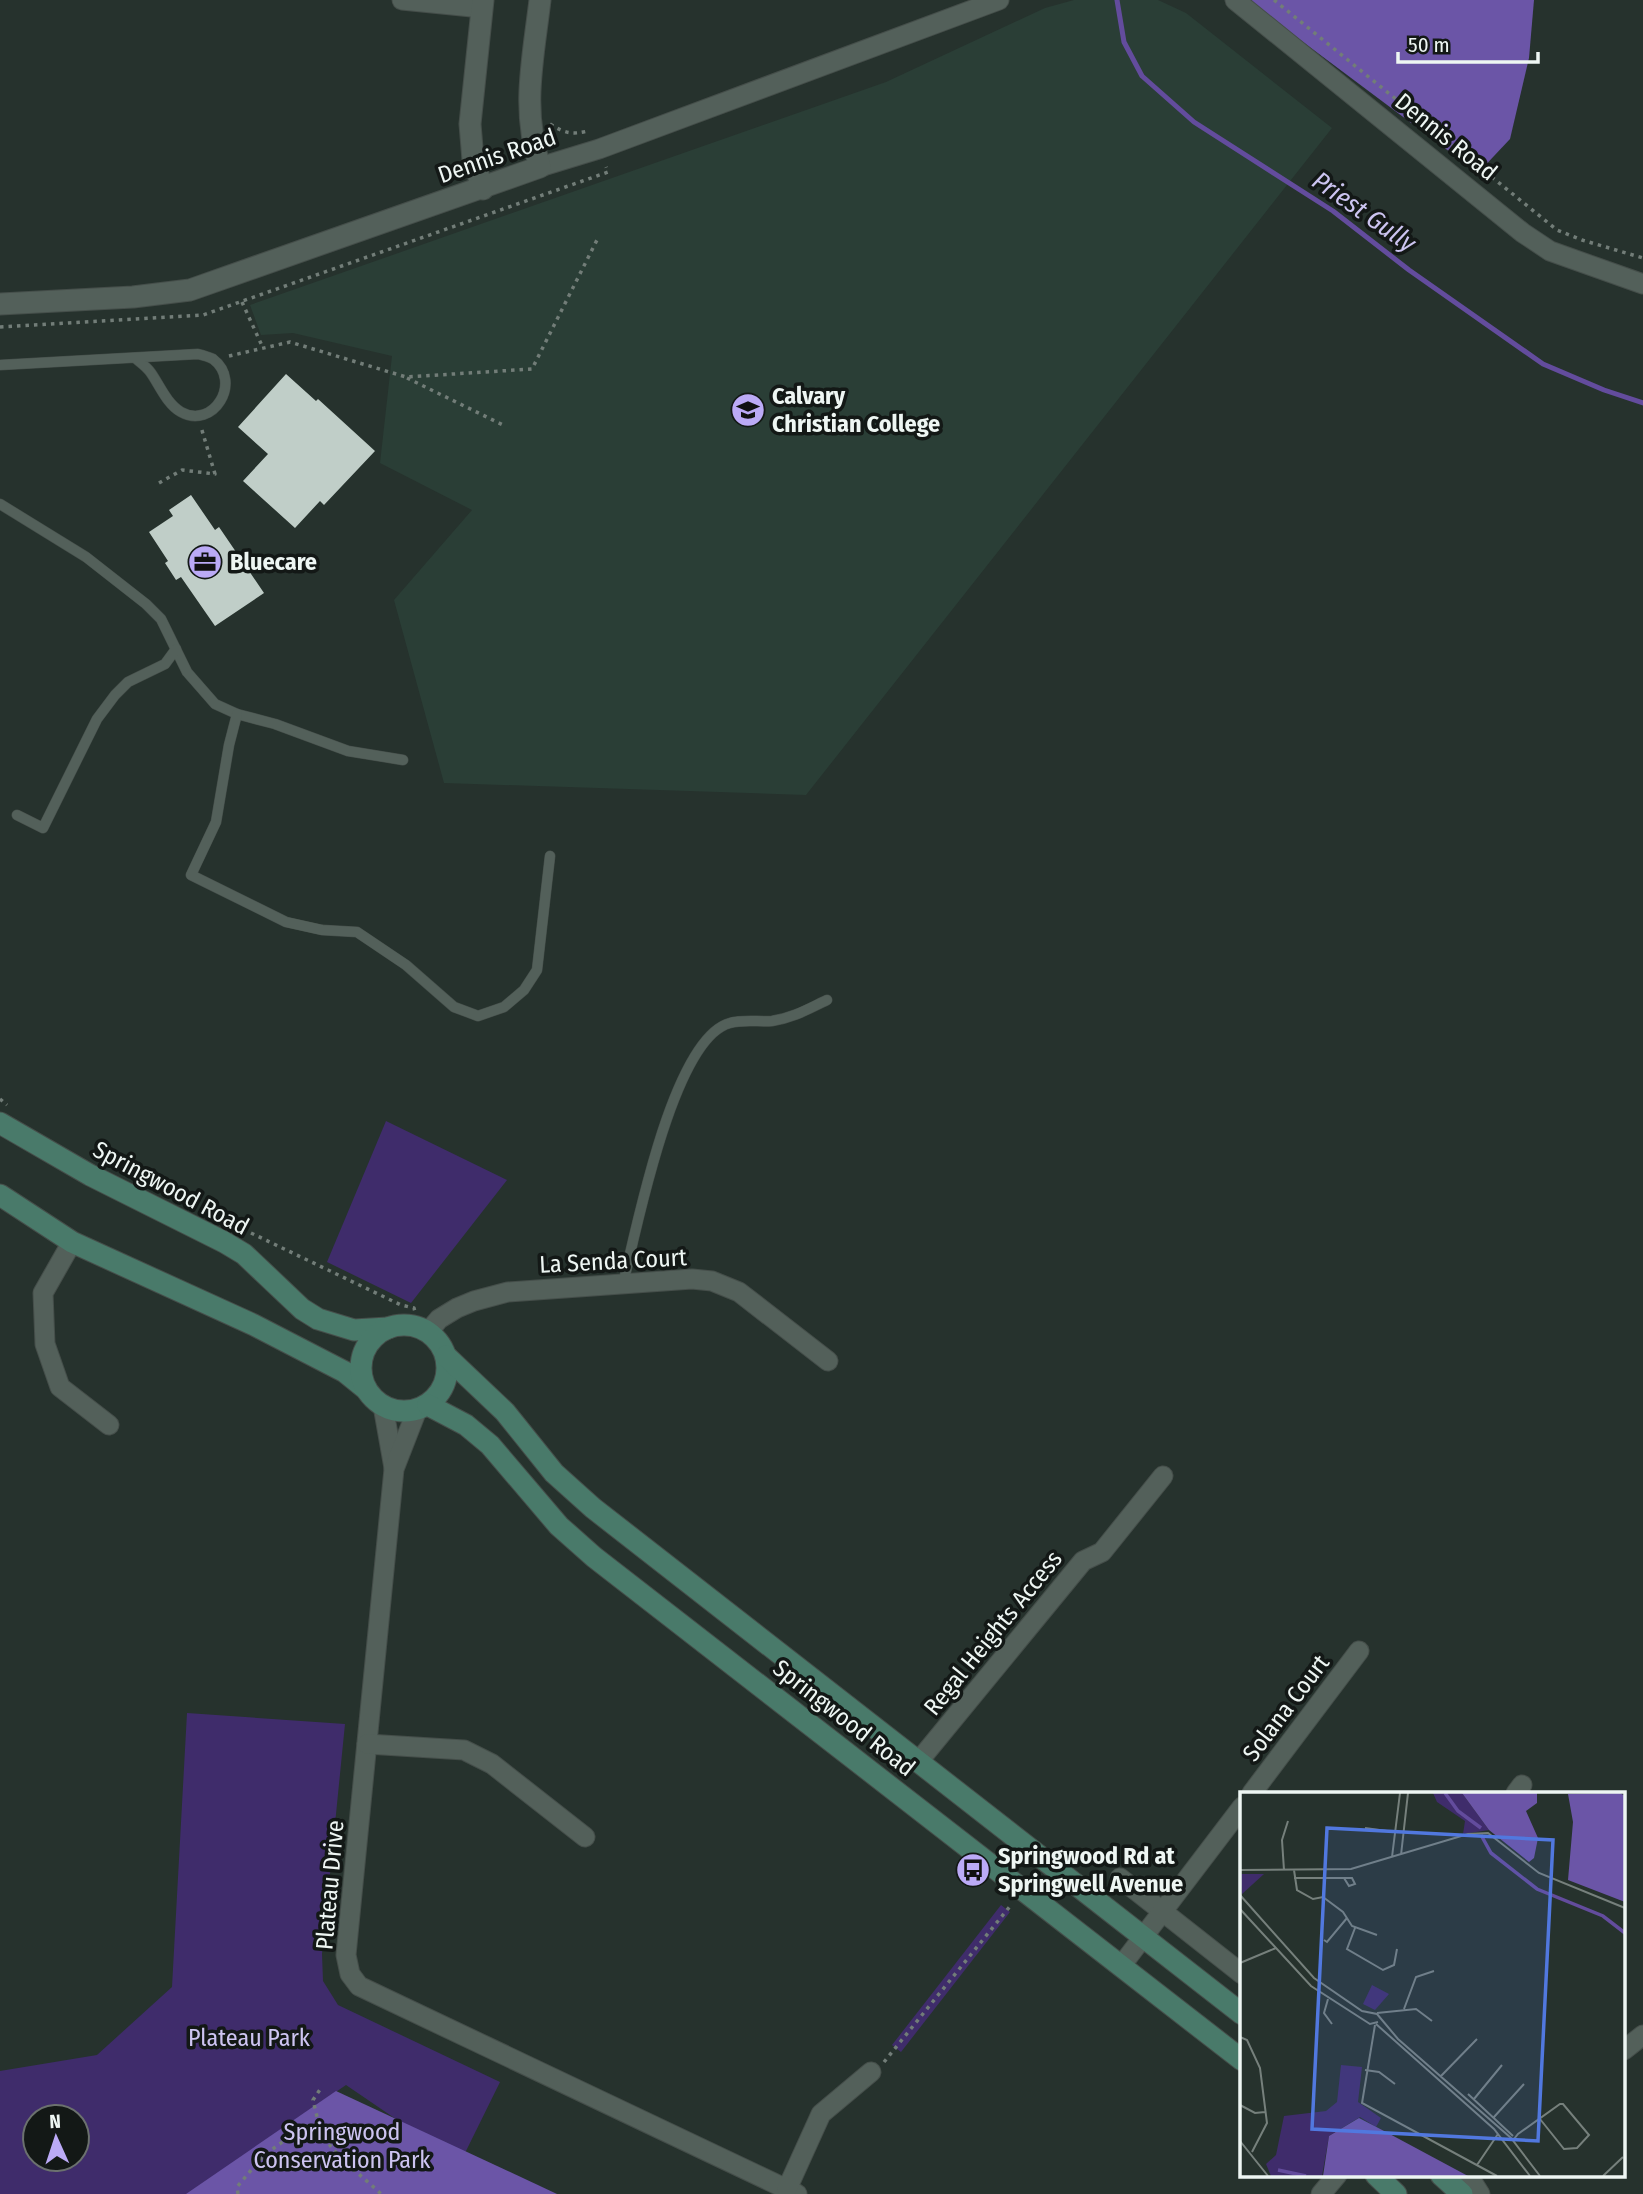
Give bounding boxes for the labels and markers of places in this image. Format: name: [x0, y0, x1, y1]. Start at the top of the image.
place label: Calvary Christian College: [772, 382, 940, 438]
school or university icon: Calvary Christian College: [729, 391, 767, 429]
office icon: Bluecare: [186, 543, 224, 581]
place label: Bluecare: [230, 548, 317, 576]
place label: Springwood Rd at Springwell Avenue: [998, 1842, 1183, 1898]
bus stop icon: Springwood Rd at Springwell Avenue: [954, 1851, 992, 1889]

